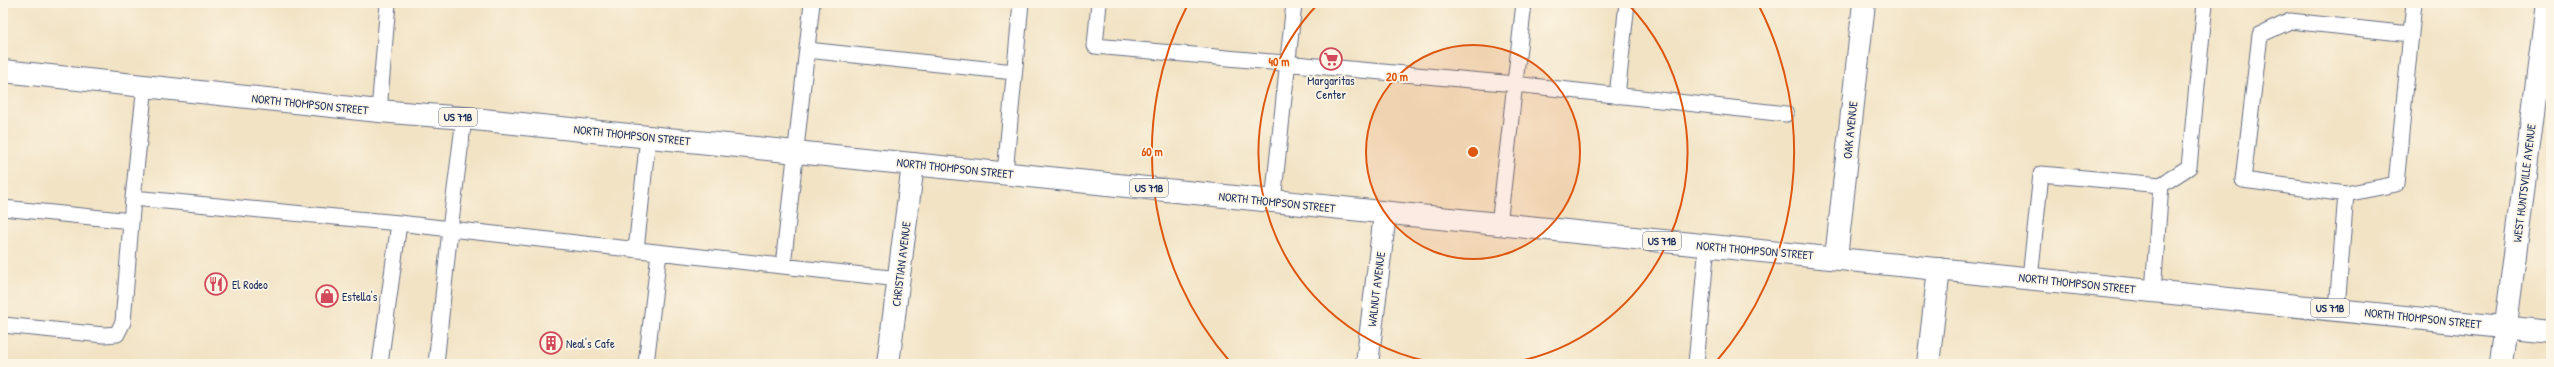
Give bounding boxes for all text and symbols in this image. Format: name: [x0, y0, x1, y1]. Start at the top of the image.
supermarket icon: Margaritas Center: [1318, 46, 1344, 72]
text: 40 m: [1269, 53, 1289, 70]
text: 20 m: [1386, 68, 1408, 85]
place label: Margaritas Center: [1307, 72, 1355, 103]
street label: NORTH THOMPSON STREET: [251, 89, 370, 119]
street label: OAK AVENUE: [1839, 100, 1862, 160]
road number: US 71B: [439, 108, 477, 126]
street label: NORTH THOMPSON STREET: [573, 120, 692, 150]
street label: WEST HUNTSVILLE AVENUE: [2508, 122, 2540, 243]
text: 60 m: [1141, 143, 1163, 160]
centre of rings: [1466, 145, 1480, 159]
street label: NORTH THOMPSON STREET: [896, 153, 1015, 183]
road number: US 71B: [1130, 179, 1168, 197]
street label: NORTH THOMPSON STREET: [1218, 187, 1337, 217]
street label: CHRISTIAN AVENUE: [887, 220, 915, 308]
road number: US 71B: [1643, 232, 1681, 250]
street label: NORTH THOMPSON STREET: [1696, 236, 1815, 264]
street label: WALNUT AVENUE: [1363, 250, 1389, 327]
street label: NORTH THOMPSON STREET: [2018, 268, 2137, 298]
restaurant icon: El Rodeo: [203, 271, 229, 297]
place label: El Rodeo: [232, 276, 268, 293]
shop icon: Estella's: [314, 283, 340, 309]
place label: Estella's: [342, 288, 378, 305]
road number: US 71B: [2311, 299, 2349, 317]
street label: NORTH THOMPSON STREET: [2364, 303, 2483, 333]
building icon: Neal's Cafe: [538, 330, 564, 356]
place label: Neal's Cafe: [566, 335, 615, 352]

